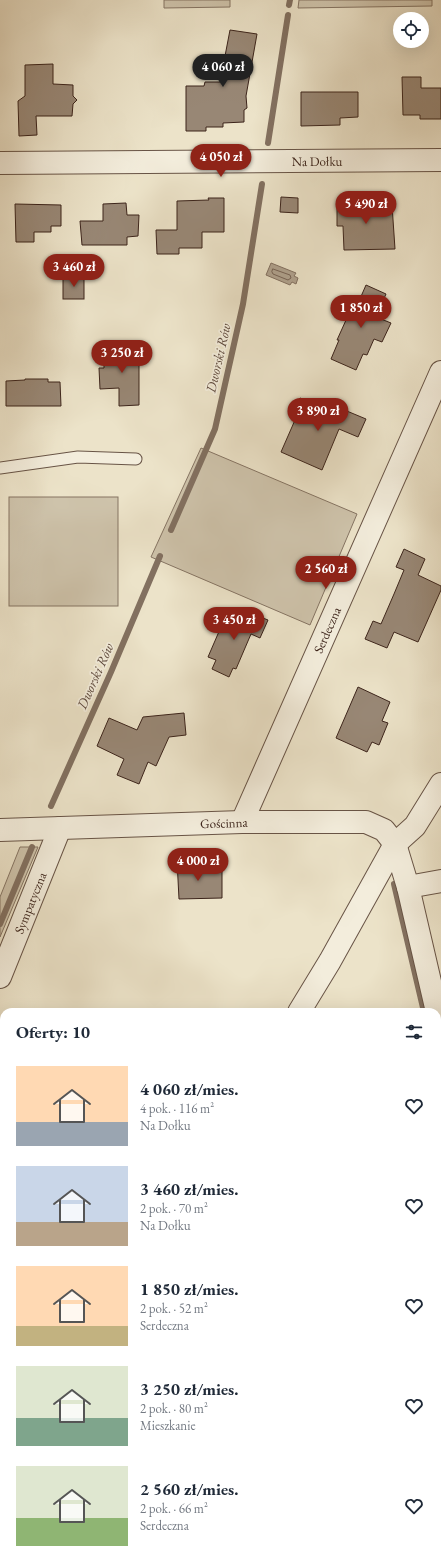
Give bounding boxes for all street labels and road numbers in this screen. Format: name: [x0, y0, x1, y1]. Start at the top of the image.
street label: Na Dołku: [292, 152, 343, 170]
street label: Serdeczna: [309, 603, 345, 656]
street label: Gościnna: [200, 813, 248, 832]
street label: Sympatyczna: [10, 869, 50, 936]

